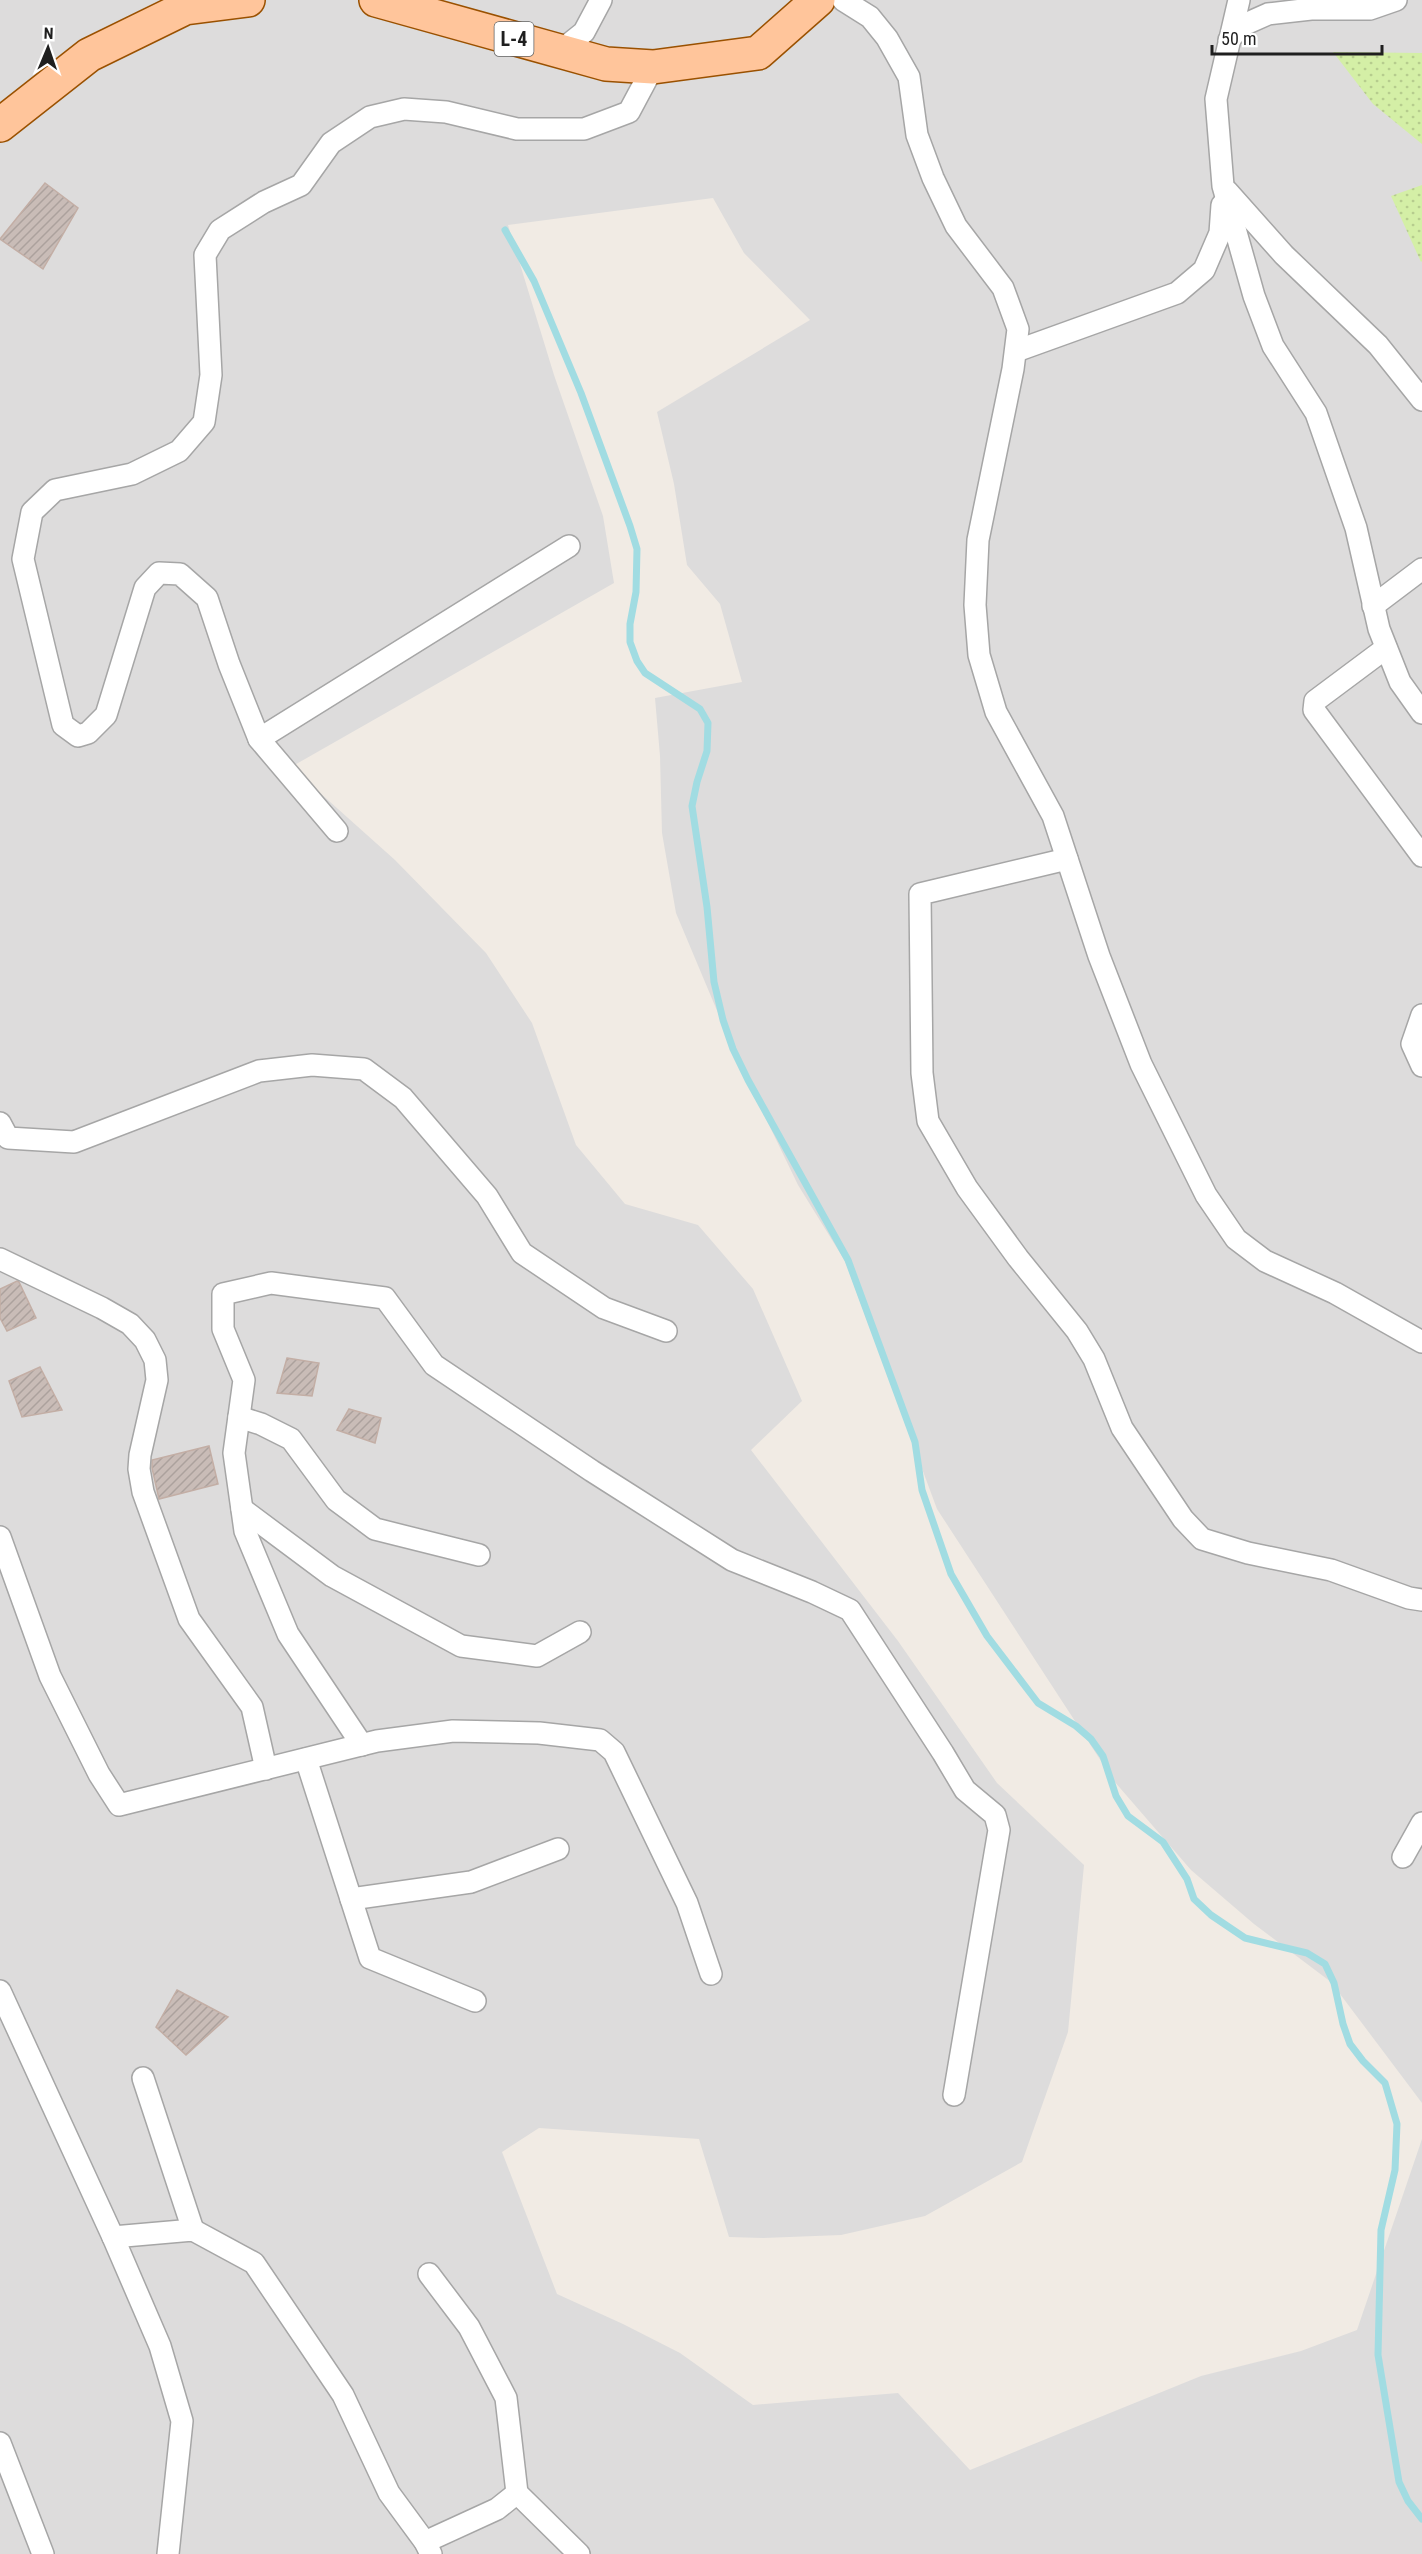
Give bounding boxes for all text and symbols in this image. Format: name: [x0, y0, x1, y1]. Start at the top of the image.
north arrow: [18, 18, 78, 78]
scale bar: [1212, 18, 1382, 56]
road number: L-4: [494, 22, 534, 56]
text: N: [43, 24, 54, 43]
text: 50 m: [1221, 28, 1256, 49]

